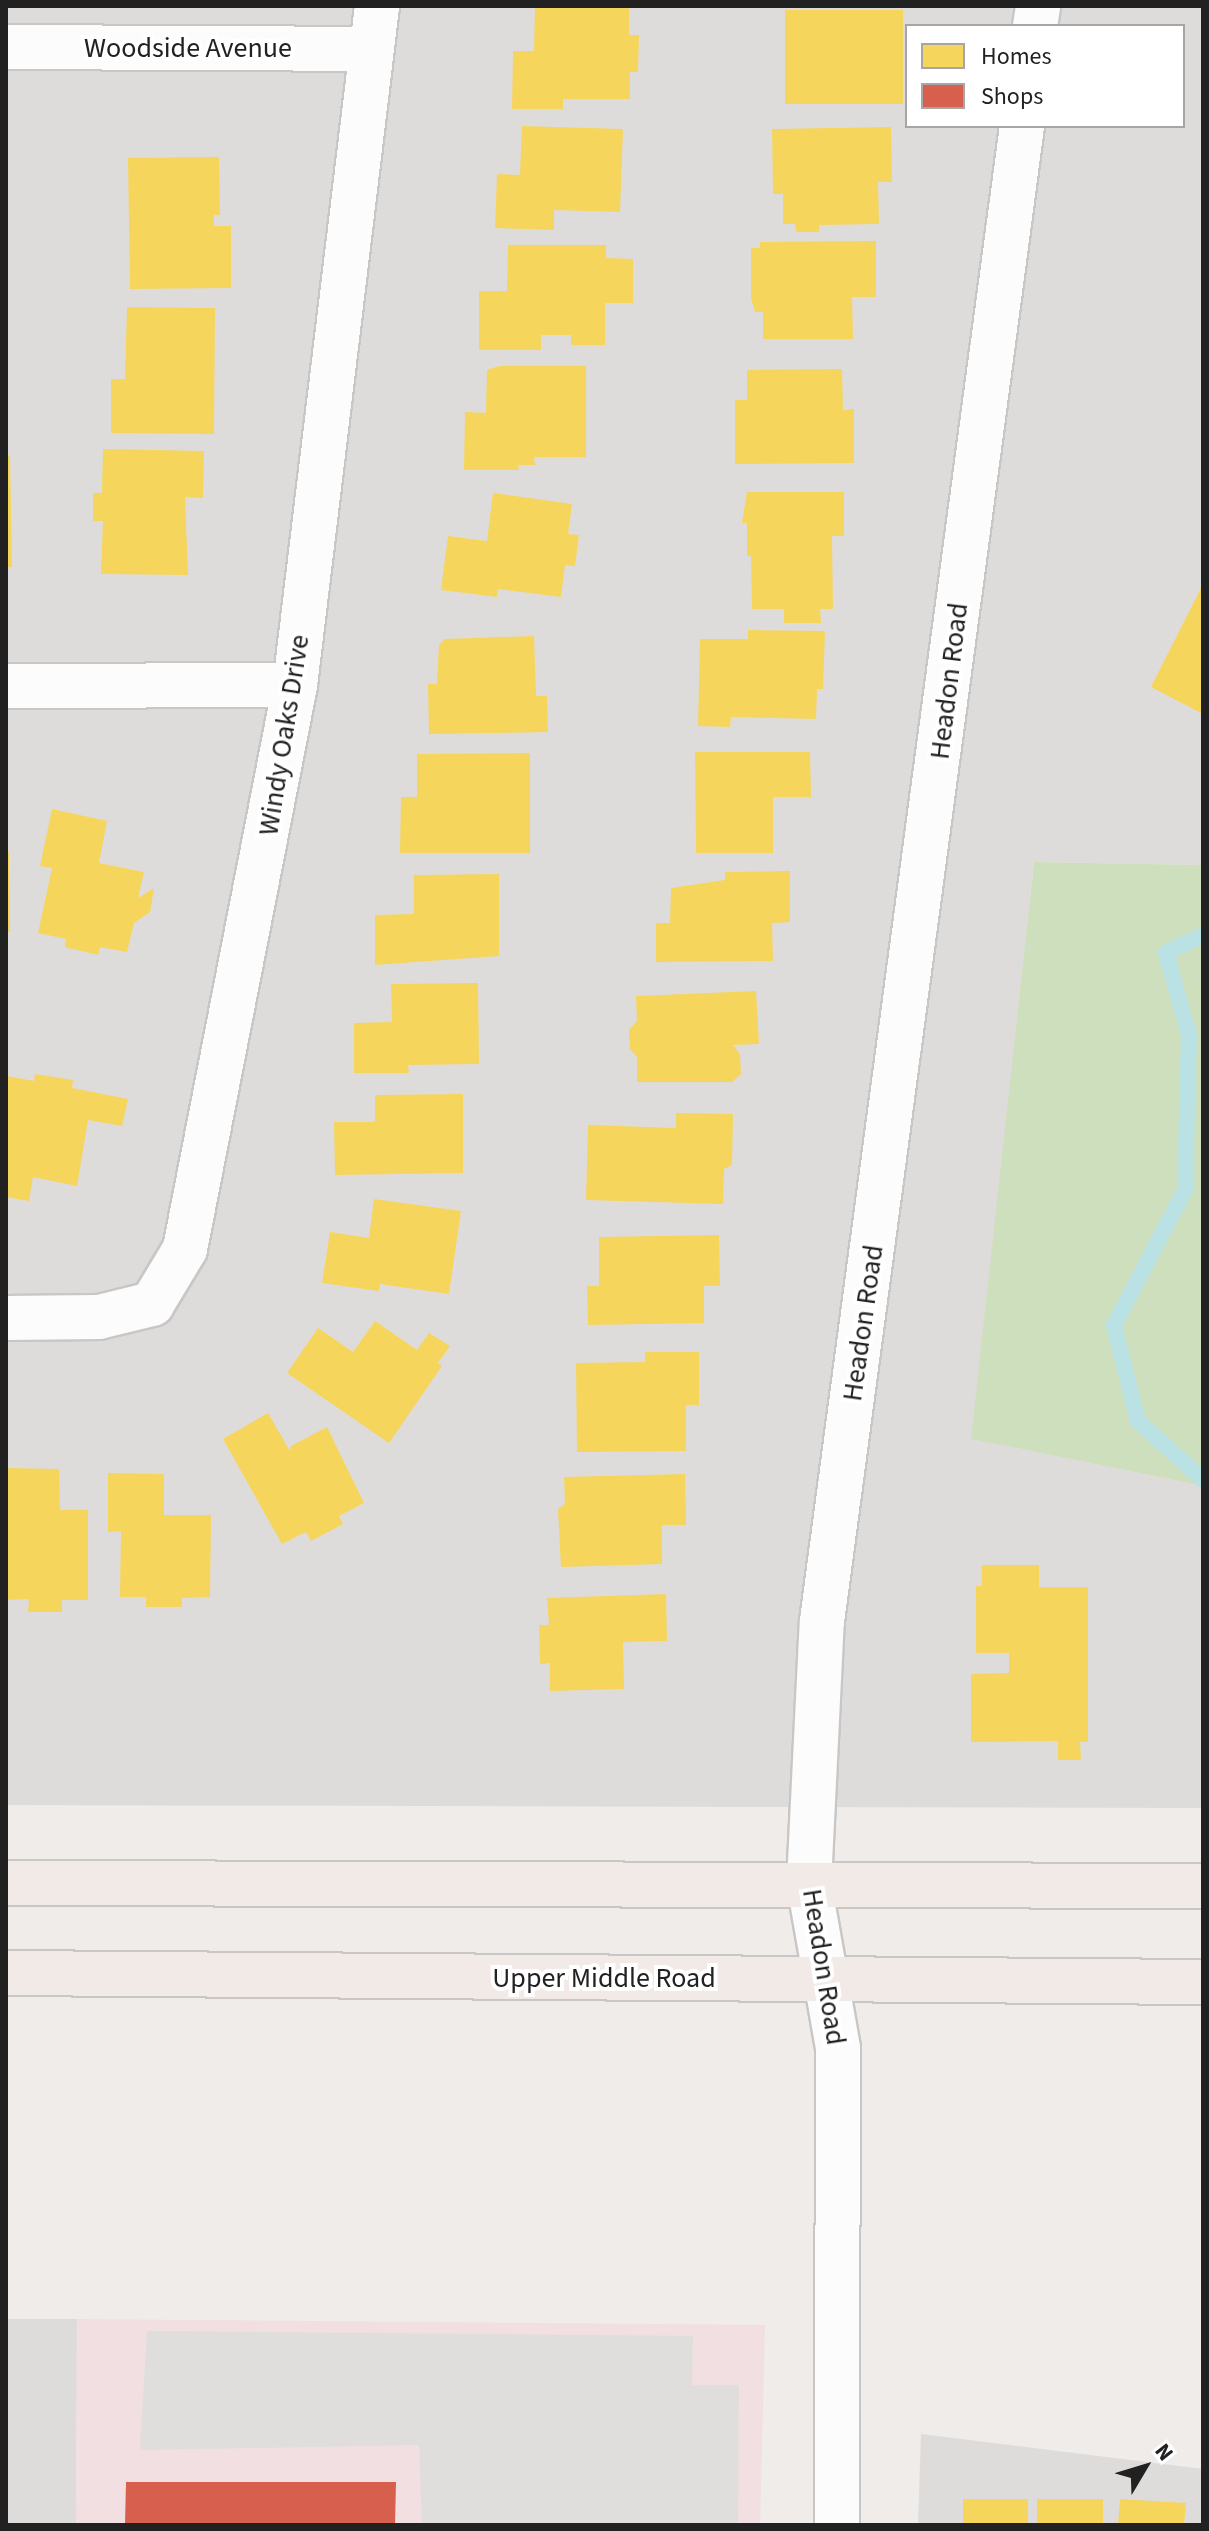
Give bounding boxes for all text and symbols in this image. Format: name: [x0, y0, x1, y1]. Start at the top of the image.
legend: [905, 24, 1185, 128]
street label: Woodside Avenue: [84, 31, 292, 65]
text: Homes: [981, 39, 1052, 74]
text: Shops: [981, 79, 1043, 114]
street label: Headon Road: [923, 601, 975, 761]
street label: Windy Oaks Drive: [252, 632, 316, 838]
street label: Headon Road: [835, 1243, 891, 1403]
street label: Headon Road: [795, 1887, 853, 2047]
street label: Upper Middle Road: [492, 1961, 716, 1995]
north arrow: [1105, 2427, 1185, 2507]
text: N: [1147, 2437, 1181, 2468]

